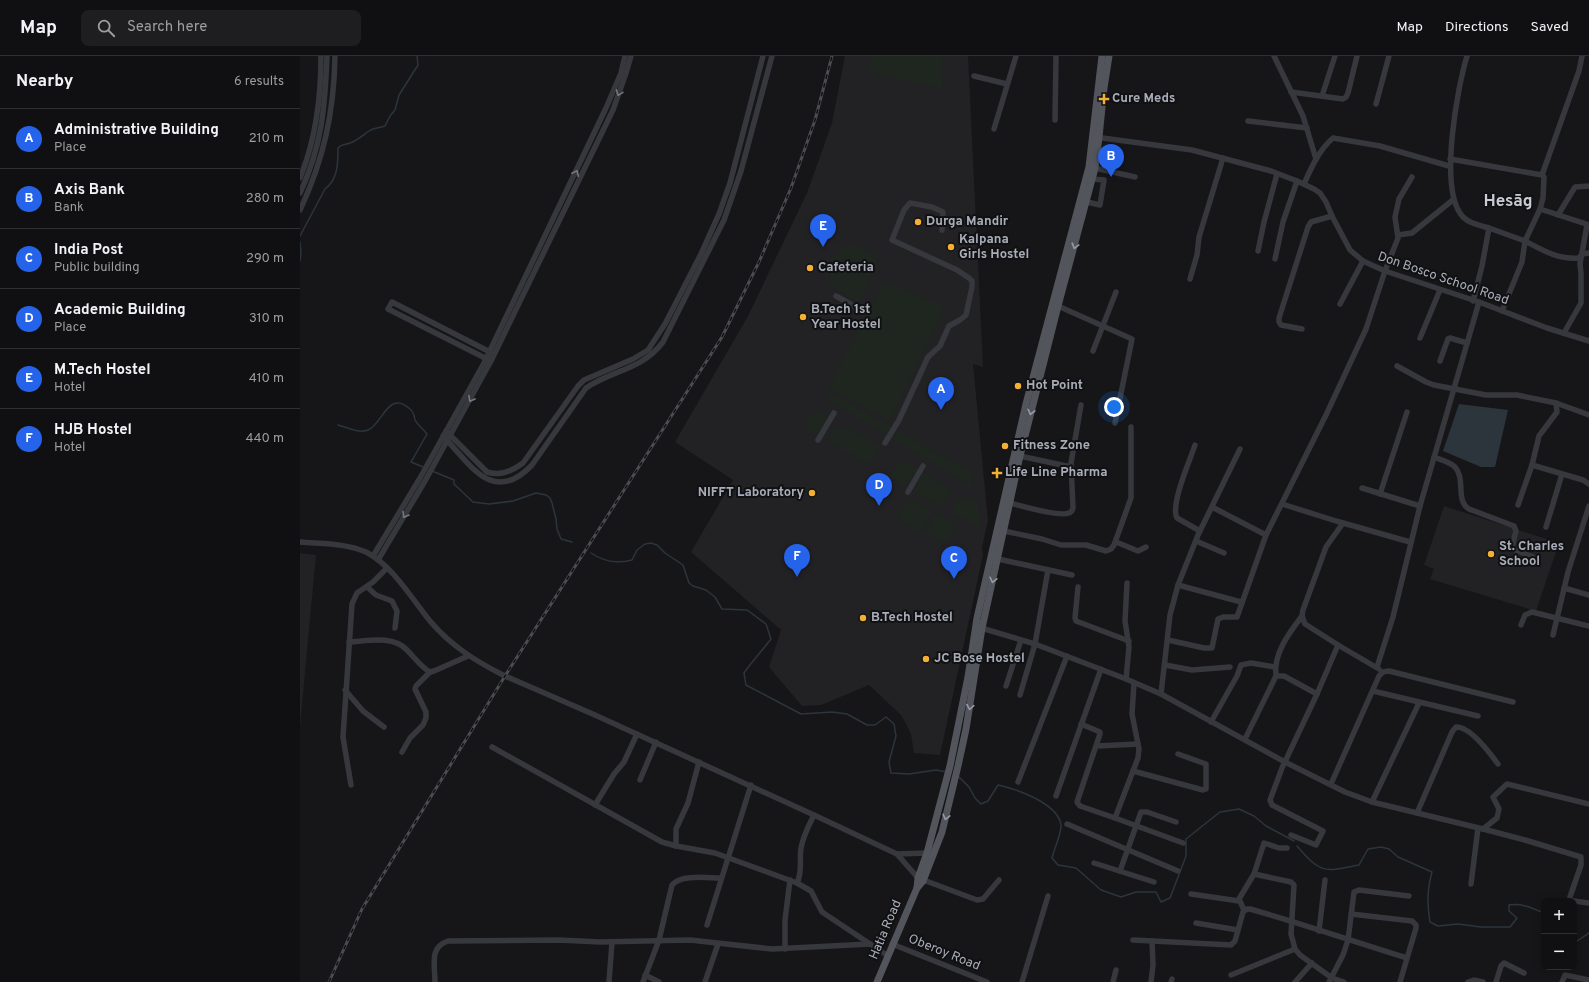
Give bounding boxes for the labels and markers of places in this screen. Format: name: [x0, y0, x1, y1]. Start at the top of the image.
place label: Cure Meds: [1112, 91, 1176, 107]
marker: Cure Meds: [1099, 94, 1109, 104]
pin: B: [1098, 144, 1124, 177]
pin: E: [810, 214, 836, 247]
place label: Durga Mandir: [926, 214, 1009, 230]
marker: Durga Mandir: [913, 217, 923, 227]
place label: Kalpana Girls Hostel: [959, 232, 1029, 263]
marker: Kalpana Girls Hostel: [946, 242, 956, 252]
place label: Cafeteria: [818, 260, 874, 276]
marker: Cafeteria: [805, 263, 815, 273]
place label: B.Tech 1st Year Hostel: [811, 302, 881, 333]
marker: B.Tech 1st Year Hostel: [798, 312, 808, 322]
pin: A: [928, 377, 954, 410]
place label: Hot Point: [1026, 378, 1083, 394]
marker: Hot Point: [1013, 381, 1023, 391]
place label: Fitness Zone: [1013, 438, 1090, 454]
marker: Fitness Zone: [1000, 441, 1010, 451]
place label: Life Line Pharma: [1005, 465, 1107, 481]
marker: Life Line Pharma: [992, 468, 1002, 478]
pin: D: [866, 473, 892, 506]
place label: NIFFT Laboratory: [698, 485, 805, 501]
marker: NIFFT Laboratory: [807, 488, 817, 498]
place label: St. Charles School: [1499, 539, 1564, 570]
pin: F: [784, 544, 810, 577]
pin: C: [941, 546, 967, 579]
marker: St. Charles School: [1486, 549, 1496, 559]
place label: B.Tech Hostel: [871, 610, 953, 626]
marker: B.Tech Hostel: [858, 613, 868, 623]
place label: JC Bose Hostel: [934, 651, 1025, 667]
marker: JC Bose Hostel: [921, 654, 931, 664]

